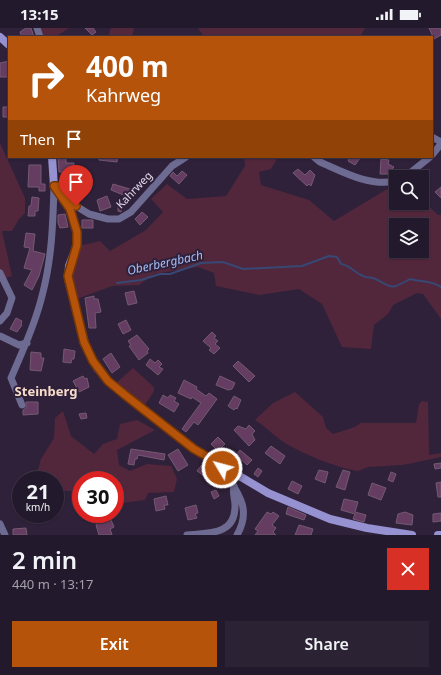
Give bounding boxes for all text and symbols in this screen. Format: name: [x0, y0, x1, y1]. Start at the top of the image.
text: 13:15: [20, 4, 59, 24]
text: 400 m: [86, 47, 169, 85]
icon: right: [20, 52, 72, 104]
text: Kahrweg: [86, 83, 161, 107]
icon: arrive: [63, 128, 85, 150]
text: Then: [20, 129, 55, 149]
pin: [59, 165, 93, 206]
street label: Kahrweg: [112, 168, 155, 211]
map controls: [389, 170, 429, 258]
button: search: [389, 170, 429, 210]
icon: arrive: [65, 171, 87, 193]
button: layers: [389, 218, 429, 258]
water label: Oberbergbach: [125, 246, 204, 279]
district label: Steinberg: [15, 382, 77, 400]
position arrow: [201, 447, 243, 489]
speed limit sign: 30: [72, 471, 124, 523]
text: 21: [27, 478, 49, 505]
text: km/h: [26, 500, 50, 514]
text: 2 min: [12, 543, 77, 576]
button: close: [387, 548, 429, 590]
text: 440 m · 13:17: [12, 575, 93, 593]
button: Exit: [12, 621, 217, 667]
button: Share: [225, 621, 429, 667]

